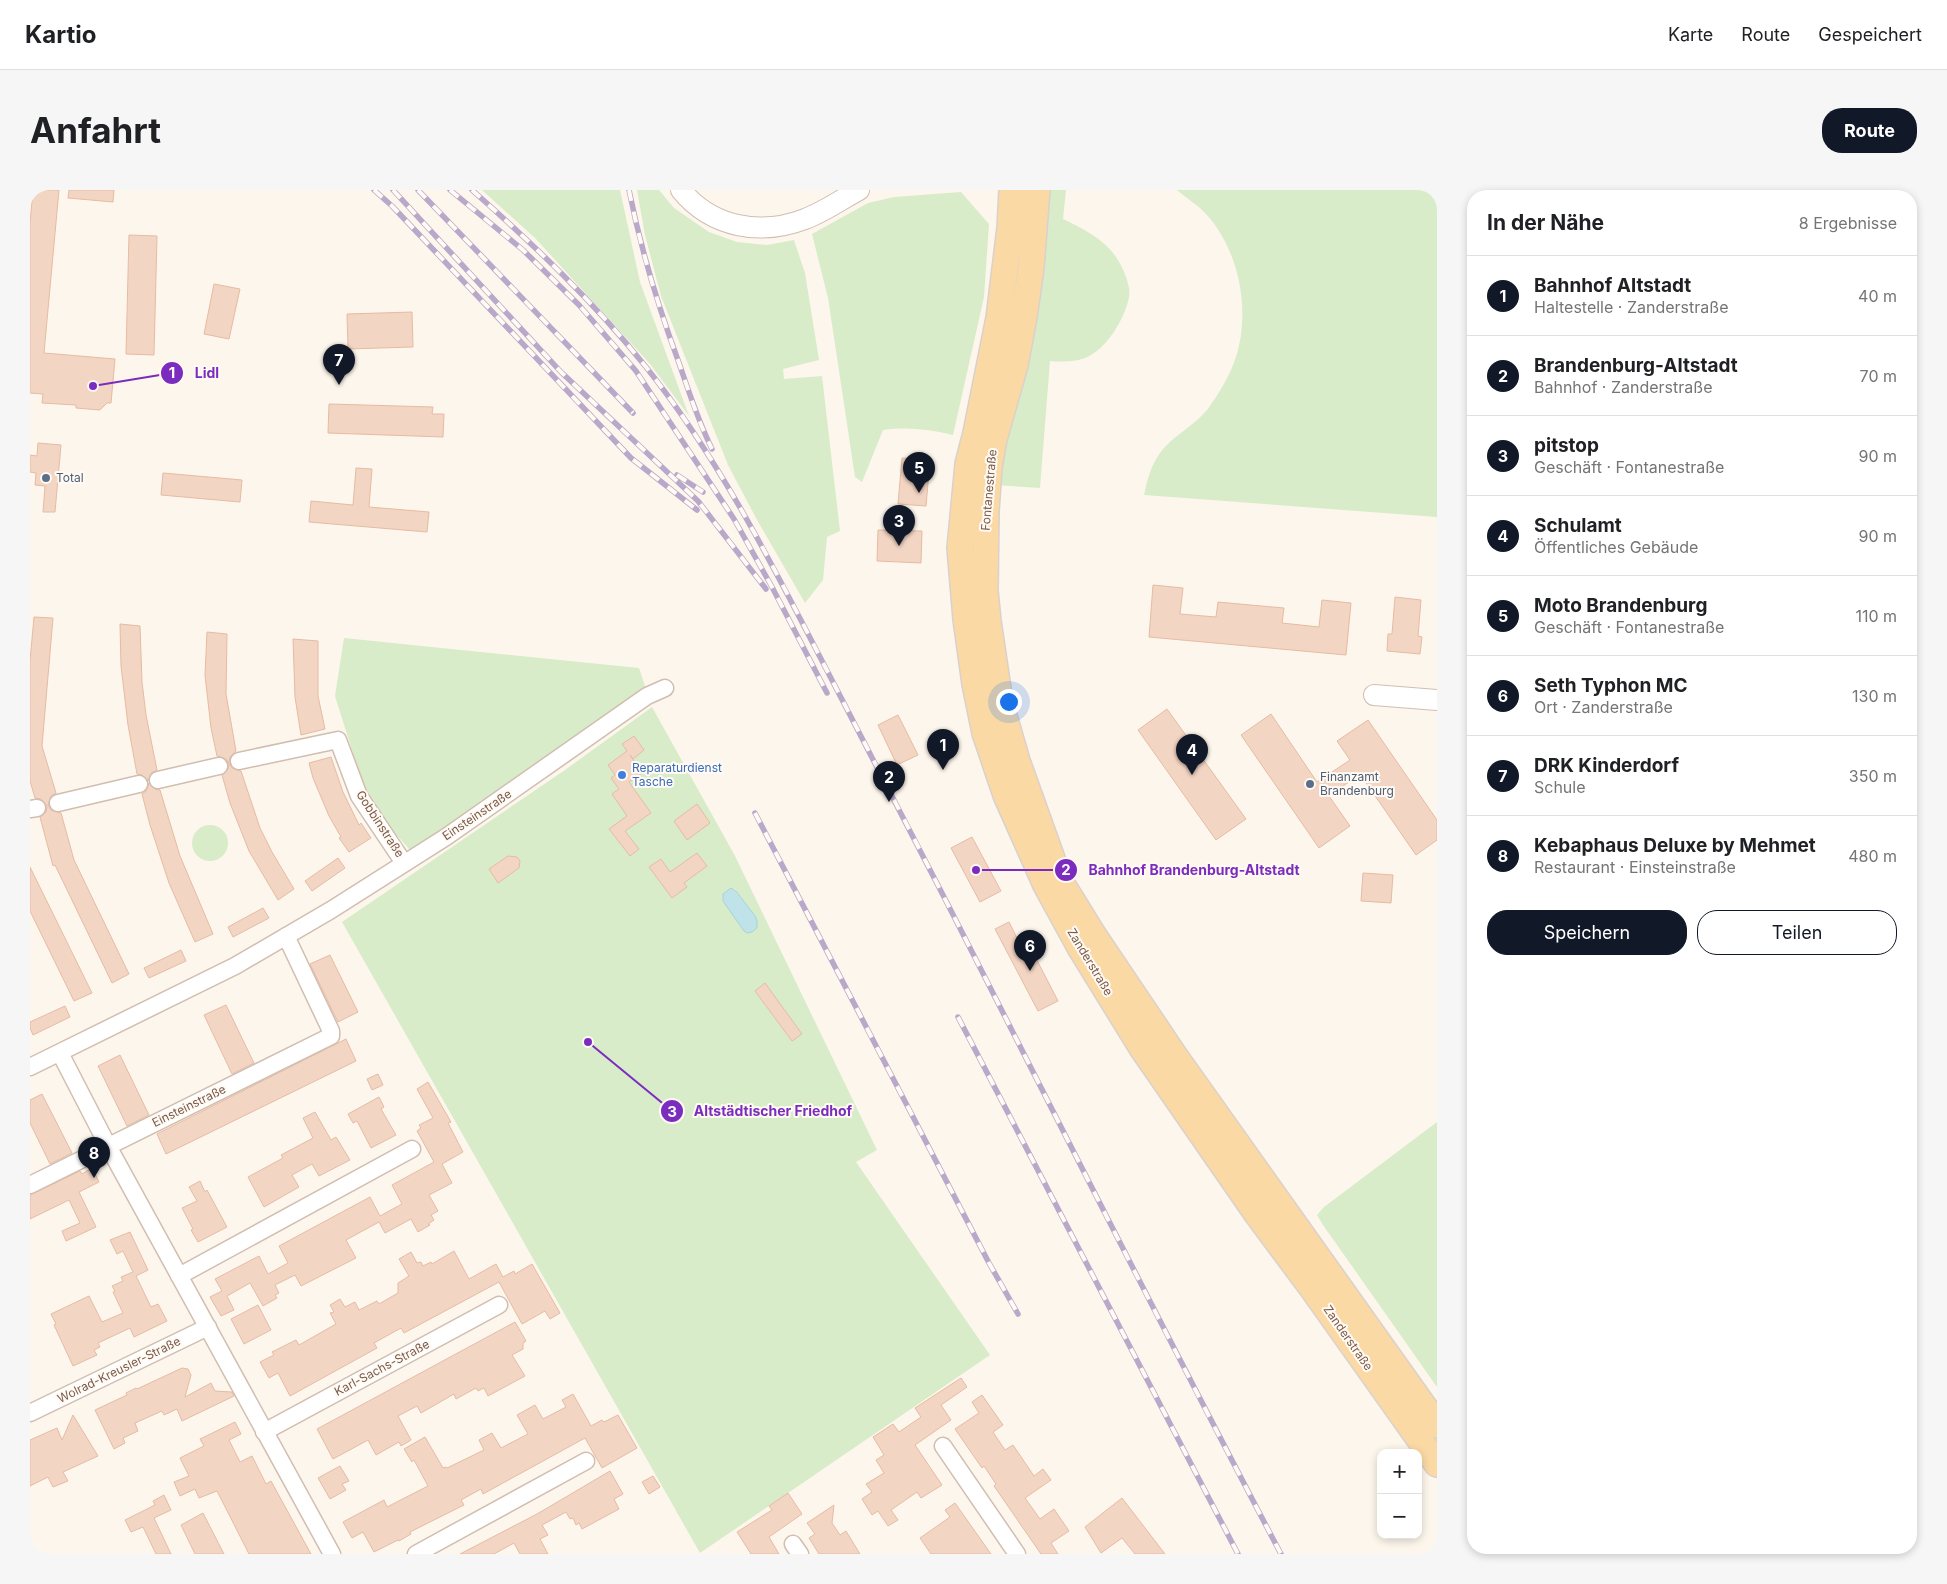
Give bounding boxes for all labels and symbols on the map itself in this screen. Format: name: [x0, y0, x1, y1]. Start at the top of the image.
pin: 7: [323, 344, 355, 385]
callout: Lidl: [160, 358, 229, 387]
text: 1: [169, 363, 175, 382]
text: Lidl: [195, 364, 219, 381]
street label: Fontanestraße: [977, 449, 1000, 531]
pin: 5: [903, 452, 935, 493]
place label: Total: [56, 470, 84, 485]
marker: Total: [40, 472, 52, 484]
pin: 3: [883, 505, 915, 546]
your location: [996, 689, 1022, 715]
pin: 1: [927, 729, 959, 770]
pin: 4: [1176, 734, 1208, 775]
place label: Reparaturdienst Tasche: [632, 760, 722, 789]
pin: 2: [873, 761, 905, 802]
marker: Reparaturdienst Tasche: [616, 769, 628, 781]
place label: Finanzamt Brandenburg: [1320, 769, 1394, 798]
marker: Finanzamt Brandenburg: [1304, 778, 1316, 790]
street label: Einsteinstraße: [439, 786, 514, 843]
street label: Gobbinstraße: [353, 787, 408, 860]
callout: Bahnhof Brandenburg-Altstadt: [1054, 855, 1310, 884]
text: 2: [1061, 860, 1071, 879]
text: Bahnhof Brandenburg-Altstadt: [1088, 861, 1300, 878]
street label: Zanderstraße: [1064, 925, 1116, 998]
pin: 6: [1014, 930, 1046, 971]
street label: Einsteinstraße: [149, 1081, 228, 1130]
callout: Altstädtischer Friedhof: [659, 1097, 863, 1126]
text: 3: [667, 1102, 677, 1121]
text: Altstädtischer Friedhof: [694, 1102, 853, 1119]
pin: 8: [78, 1137, 110, 1178]
street label: Zanderstraße: [1320, 1302, 1376, 1373]
street label: Wolrad-Kreusler-Straße: [55, 1333, 183, 1406]
street label: Karl-Sachs-Straße: [332, 1336, 432, 1399]

